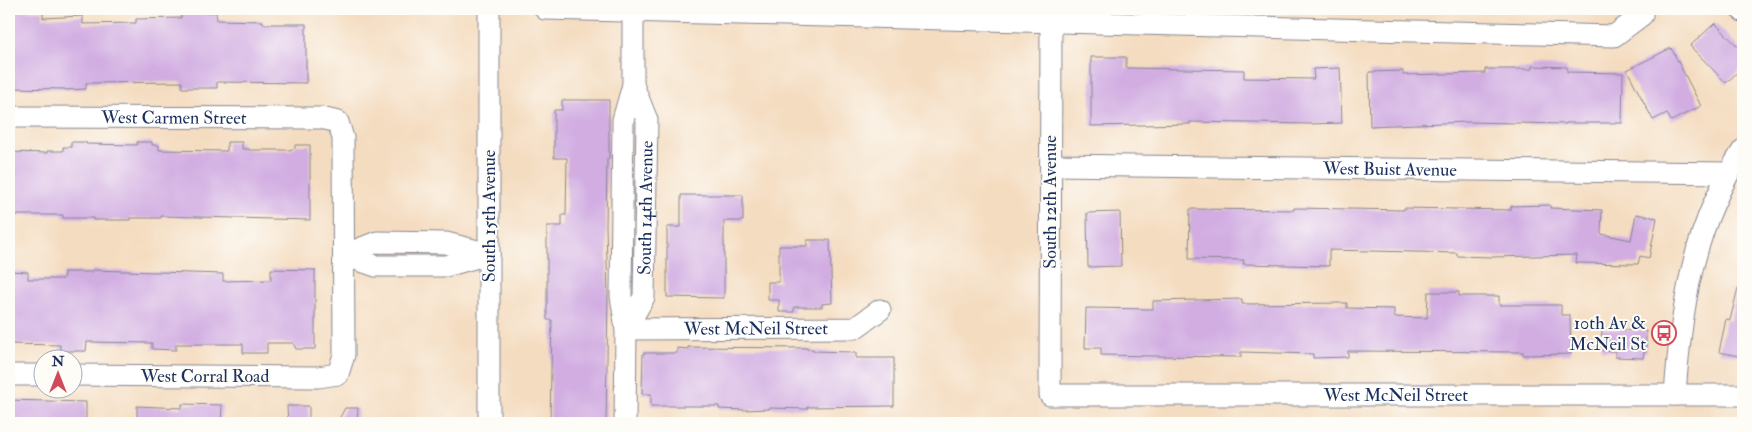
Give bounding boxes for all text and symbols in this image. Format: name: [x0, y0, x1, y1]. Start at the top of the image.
street label: West Carmen Street: [100, 106, 247, 130]
street label: South 12th Avenue: [1039, 135, 1062, 269]
street label: South 14th Avenue: [633, 140, 659, 275]
street label: South 15th Avenue: [478, 149, 501, 282]
street label: West Buist Avenue: [1322, 157, 1458, 182]
place label: 10th Av & McNeil St: [1569, 312, 1646, 356]
street label: West McNeil Street: [683, 317, 828, 341]
bus stop icon: 10th Av & McNeil St: [1651, 320, 1677, 346]
north arrow: [32, 350, 82, 400]
text: N: [51, 353, 65, 370]
street label: West Corral Road: [140, 365, 269, 388]
street label: West McNeil Street: [1323, 384, 1468, 407]

